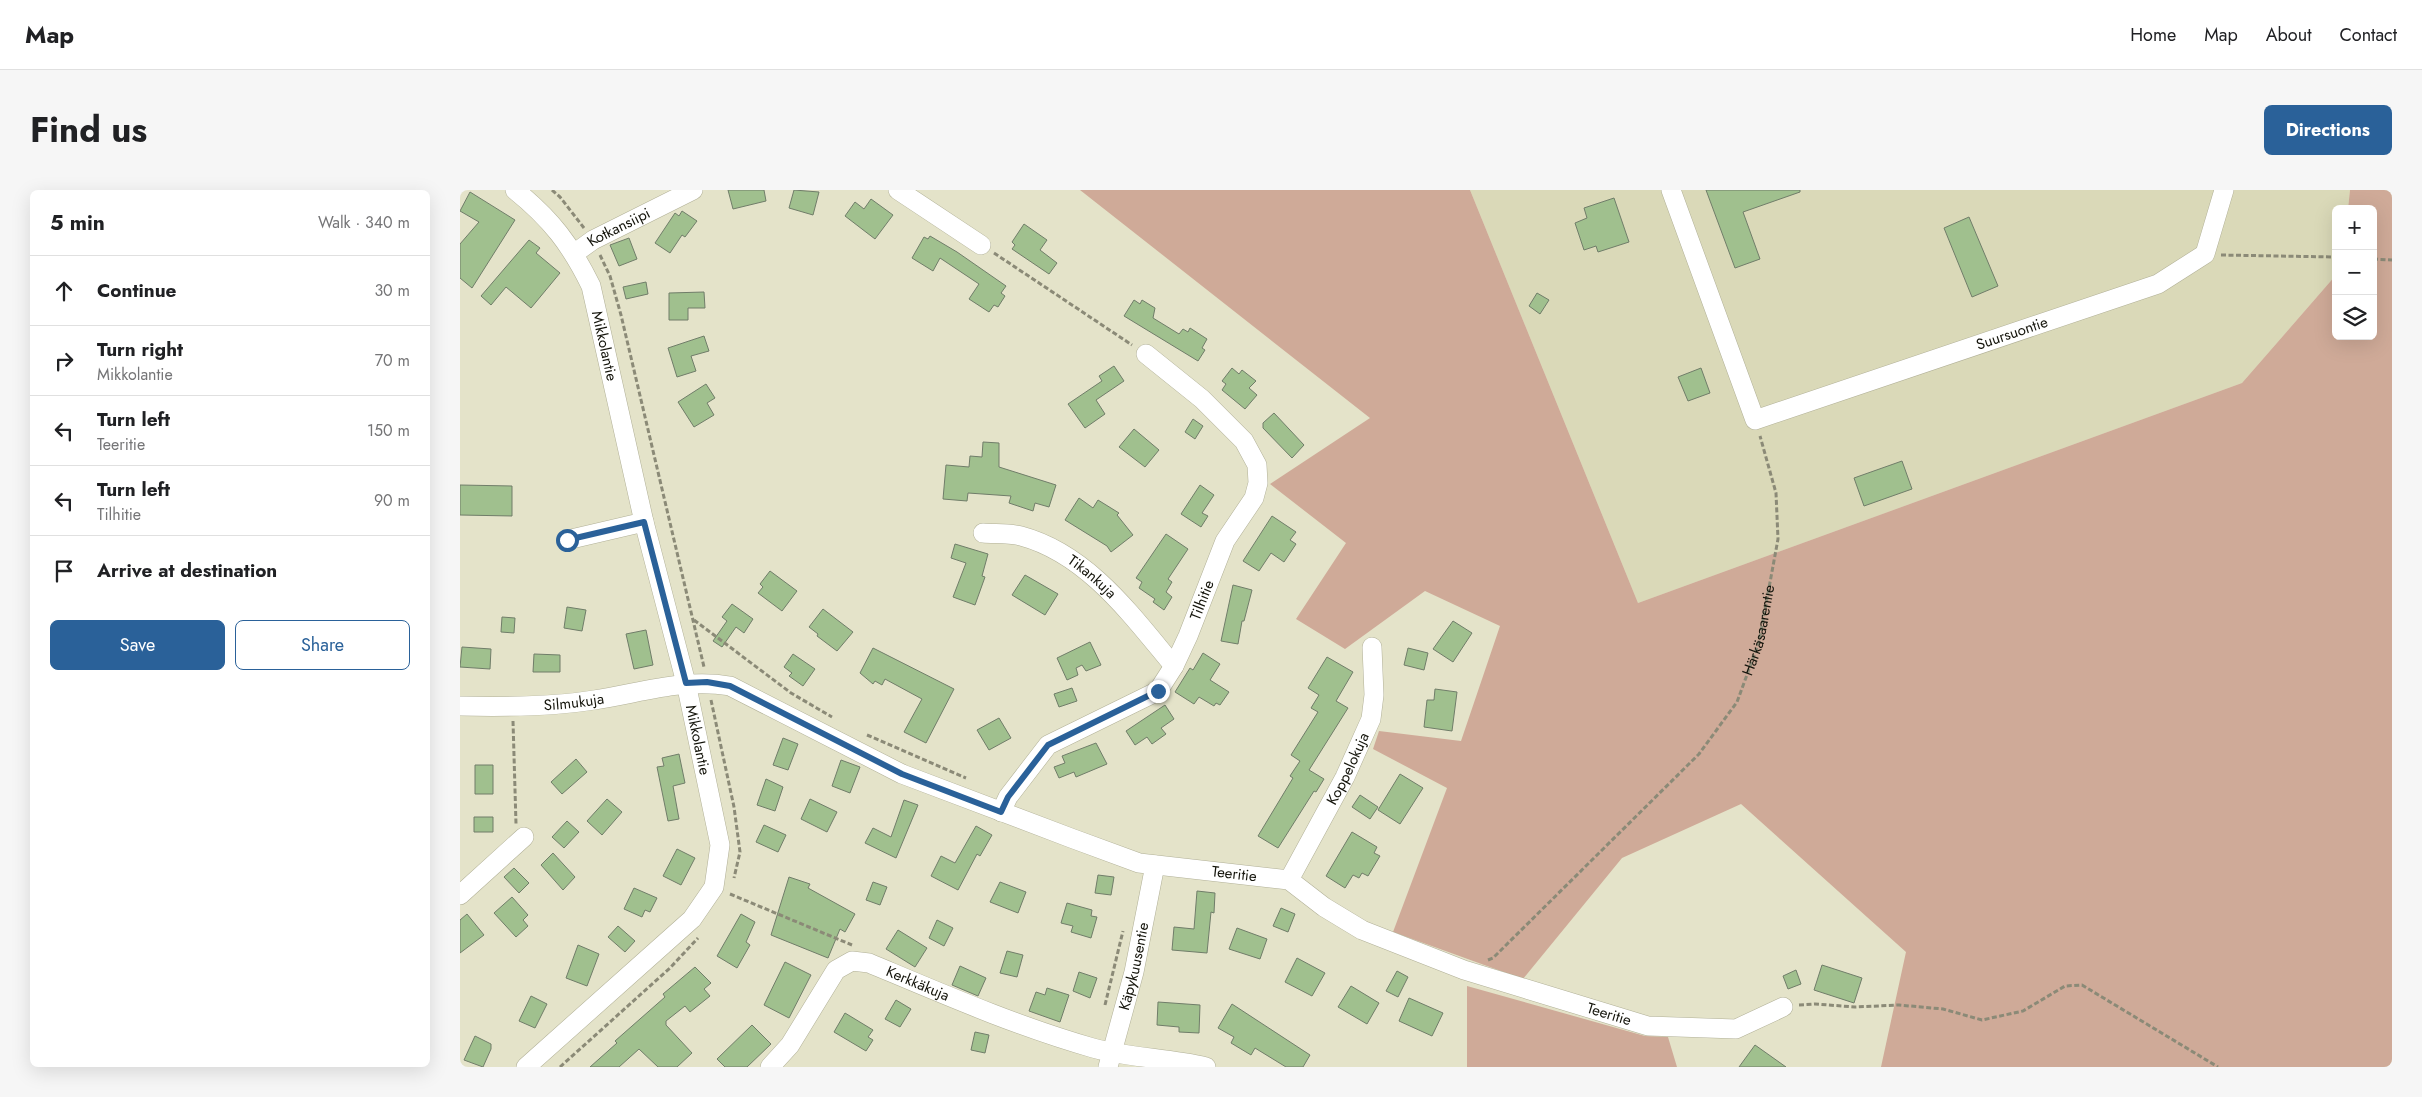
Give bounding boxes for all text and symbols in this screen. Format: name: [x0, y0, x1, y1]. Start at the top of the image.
text: Map: [25, 17, 74, 52]
text: Home: [2130, 22, 2176, 48]
text: Map: [2204, 22, 2238, 48]
text: About: [2266, 22, 2311, 48]
text: Contact: [2339, 22, 2397, 48]
text: Find us: [30, 105, 147, 155]
button: Directions: [2264, 105, 2392, 155]
street label: Kotkansiipi: [582, 202, 654, 252]
map controls: [2332, 205, 2377, 340]
button: +: [2332, 205, 2377, 250]
text: 5 min: [50, 208, 105, 238]
text: Walk · 340 m: [318, 211, 410, 234]
button: −: [2332, 250, 2377, 295]
icon: ahead: [50, 277, 78, 305]
text: Continue: [97, 277, 176, 304]
text: 30 m: [374, 279, 410, 302]
button: layers: [2332, 295, 2377, 340]
street label: Mikkolantie: [586, 309, 623, 383]
street label: Suursuontie: [1973, 311, 2051, 356]
text: Turn right: [97, 336, 183, 363]
icon: right: [50, 347, 78, 375]
text: 70 m: [375, 349, 410, 372]
text: Mikkolantie: [97, 363, 173, 386]
text: Turn left: [97, 406, 170, 433]
icon: left: [50, 417, 78, 445]
text: 150 m: [367, 419, 410, 442]
text: Teeritie: [97, 433, 145, 456]
text: Turn left: [97, 476, 170, 503]
icon: left: [50, 487, 78, 515]
text: 90 m: [374, 489, 410, 512]
text: Tilhitie: [97, 503, 141, 526]
route start: [556, 529, 579, 552]
street label: Tikankuja: [1063, 549, 1122, 604]
icon: arrive: [50, 557, 78, 585]
text: Arrive at destination: [97, 557, 277, 584]
street label: Tilhitie: [1184, 577, 1220, 623]
street label: Härkäsaarentie: [1737, 583, 1780, 679]
button: Save: [50, 620, 225, 670]
button: Share: [235, 620, 410, 670]
route end: [1147, 680, 1170, 703]
street label: Silmukuja: [543, 688, 606, 716]
street label: Mikkolantie: [680, 703, 716, 777]
street label: Koppelokuja: [1321, 729, 1375, 809]
street label: Teeritie: [1211, 860, 1258, 887]
street label: Käpykuusentie: [1113, 920, 1155, 1013]
street label: Kerkkäkuja: [883, 960, 953, 1006]
street label: Teeritie: [1584, 997, 1634, 1031]

